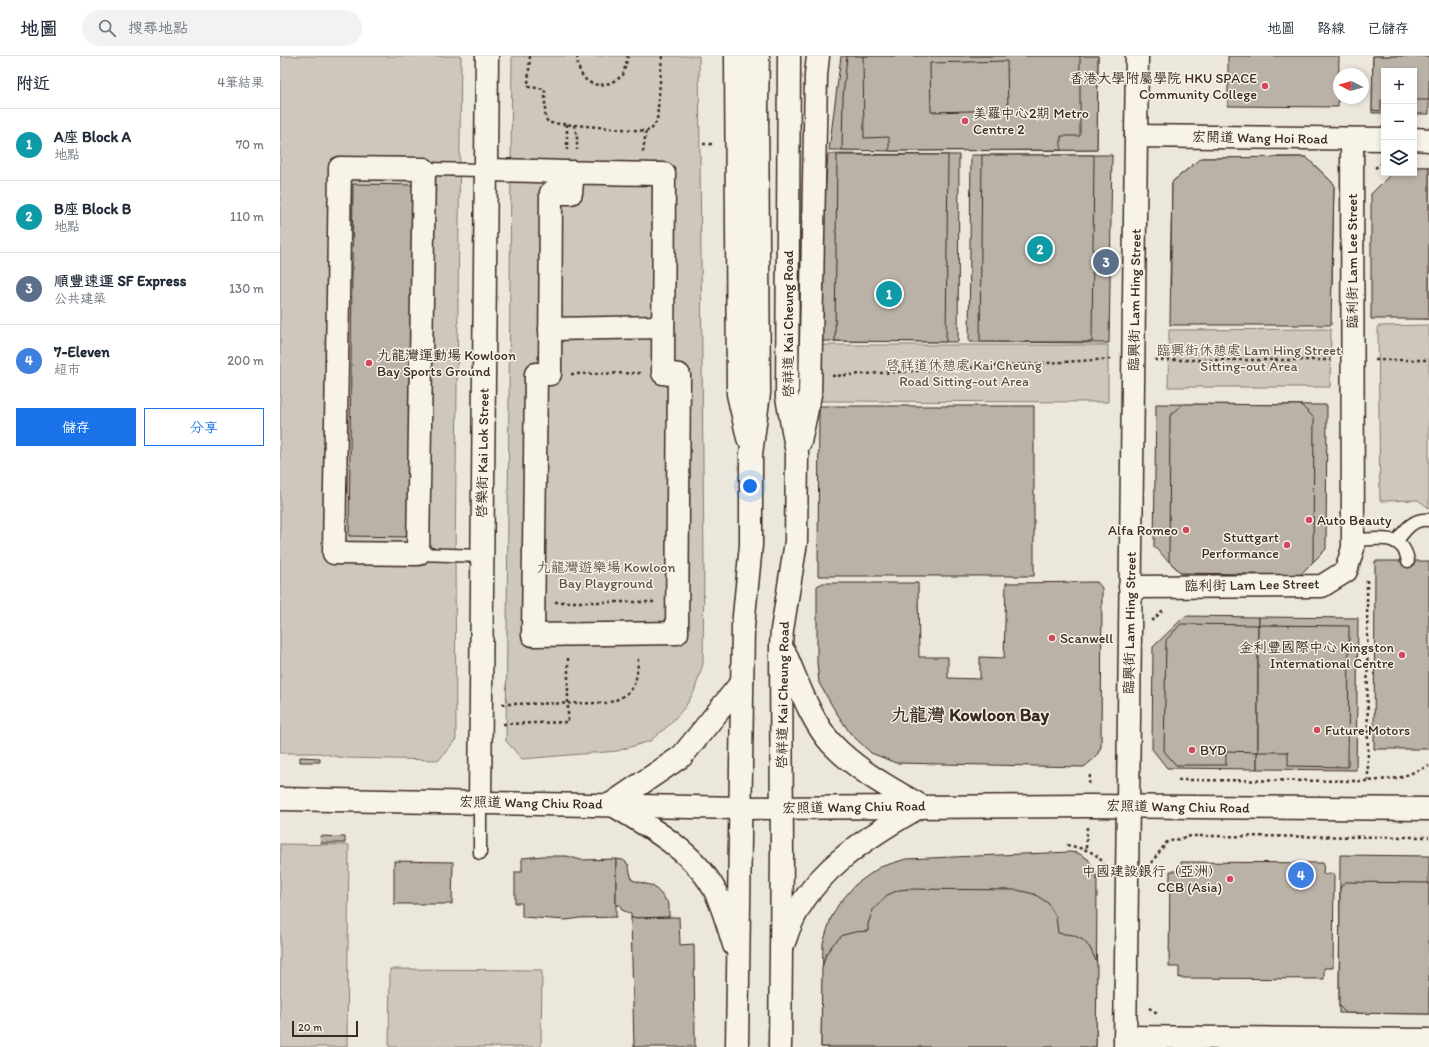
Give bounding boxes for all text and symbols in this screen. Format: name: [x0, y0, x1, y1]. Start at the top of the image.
search box: [82, 10, 362, 46]
text: 地圖: [20, 17, 58, 40]
icon: search: [96, 17, 118, 39]
text: 搜尋地點: [128, 19, 188, 37]
text: 地圖: [1267, 20, 1295, 37]
text: 路線: [1317, 20, 1345, 37]
text: 已儲存: [1367, 20, 1409, 37]
north arrow: [1333, 68, 1369, 104]
map controls: [1381, 68, 1417, 176]
button: +: [1381, 68, 1417, 104]
place label: 香港大學附屬學院 HKU SPACE Community College: [1069, 70, 1257, 103]
text: 附近: [16, 73, 50, 93]
text: 4筆結果: [217, 75, 264, 90]
marker: 香港大學附屬學院 HKU SPACE Community College: [1260, 81, 1270, 91]
button: −: [1381, 104, 1417, 140]
place label: 美羅中心2期 Metro Centre 2: [973, 105, 1089, 138]
marker: 美羅中心2期 Metro Centre 2: [960, 116, 970, 126]
text: A座 Block A: [54, 128, 131, 146]
street label: 宏開道 Wang Hoi Road: [1192, 128, 1328, 148]
text: 1: [26, 137, 32, 152]
text: 70 m: [236, 137, 264, 152]
button: layers: [1381, 140, 1417, 176]
text: 地點: [54, 147, 80, 162]
street label: 臨利街 Lam Lee Street: [1344, 193, 1361, 329]
text: B座 Block B: [54, 200, 131, 218]
text: 2: [26, 209, 32, 224]
text: 110 m: [230, 209, 264, 224]
text: 地點: [54, 219, 80, 234]
street label: 臨興街 Lam Hing Street: [1125, 229, 1145, 371]
pin: 2: [1027, 234, 1053, 264]
pin: 3: [1093, 247, 1119, 277]
street label: 啓祥道 Kai Cheung Road: [780, 250, 797, 398]
text: 順豐速運 SF Express: [54, 272, 186, 290]
pin: 1: [876, 279, 902, 309]
text: 3: [25, 281, 33, 296]
text: 130 m: [229, 281, 264, 296]
text: 公共建築: [54, 291, 106, 306]
park label: 臨興街休憩處 Lam Hing Street Sitting-out Area: [1157, 342, 1341, 375]
text: 7-Eleven: [54, 343, 110, 361]
place label: 九龍灣運動場 Kowloon Bay Sports Ground: [377, 347, 516, 380]
text: 4: [25, 353, 33, 368]
text: 200 m: [227, 353, 264, 368]
park label: 啓祥道休憩處 Kai Cheung Road Sitting-out Area: [886, 357, 1043, 390]
marker: 九龍灣運動場 Kowloon Bay Sports Ground: [364, 358, 374, 368]
text: 超市: [54, 362, 80, 377]
street label: 啓樂街 Kai Lok Street: [473, 388, 493, 518]
button: 儲存: [16, 408, 136, 446]
button: 分享: [144, 408, 264, 446]
your location: [740, 476, 760, 496]
place label: Auto Beauty: [1317, 512, 1392, 529]
marker: Auto Beauty: [1304, 515, 1314, 525]
place label: Alfa Romeo: [1108, 522, 1178, 539]
marker: Alfa Romeo: [1181, 525, 1191, 535]
place label: Stuttgart Performance: [1201, 529, 1279, 562]
marker: Stuttgart Performance: [1282, 540, 1292, 550]
street label: 臨興街 Lam Hing Street: [1120, 552, 1140, 694]
park label: 九龍灣遊樂場 Kowloon Bay Playground: [537, 559, 675, 592]
street label: 臨利街 Lam Lee Street: [1184, 575, 1320, 595]
street label: 啓祥道 Kai Cheung Road: [773, 621, 793, 769]
place label: Scanwell: [1060, 630, 1113, 647]
marker: Scanwell: [1047, 633, 1057, 643]
place label: 金利豐國際中心 Kingston International Centre: [1239, 639, 1395, 672]
marker: 金利豐國際中心 Kingston International Centre: [1397, 650, 1407, 660]
district label: 九龍灣 Kowloon Bay: [891, 704, 1049, 726]
place label: Future Motors: [1325, 722, 1410, 739]
marker: Future Motors: [1312, 725, 1322, 735]
place label: BYD: [1200, 742, 1226, 759]
marker: BYD: [1187, 745, 1197, 755]
street label: 宏照道 Wang Chiu Road: [459, 793, 603, 813]
street label: 宏照道 Wang Chiu Road: [782, 797, 926, 817]
street label: 宏照道 Wang Chiu Road: [1106, 797, 1250, 817]
pin: 4: [1288, 860, 1314, 890]
place label: 中國建設銀行（亞洲） CCB (Asia): [1082, 863, 1222, 896]
marker: 中國建設銀行（亞洲） CCB (Asia): [1225, 874, 1235, 884]
scale bar: [292, 1019, 358, 1038]
text: 20 m: [298, 1021, 322, 1034]

